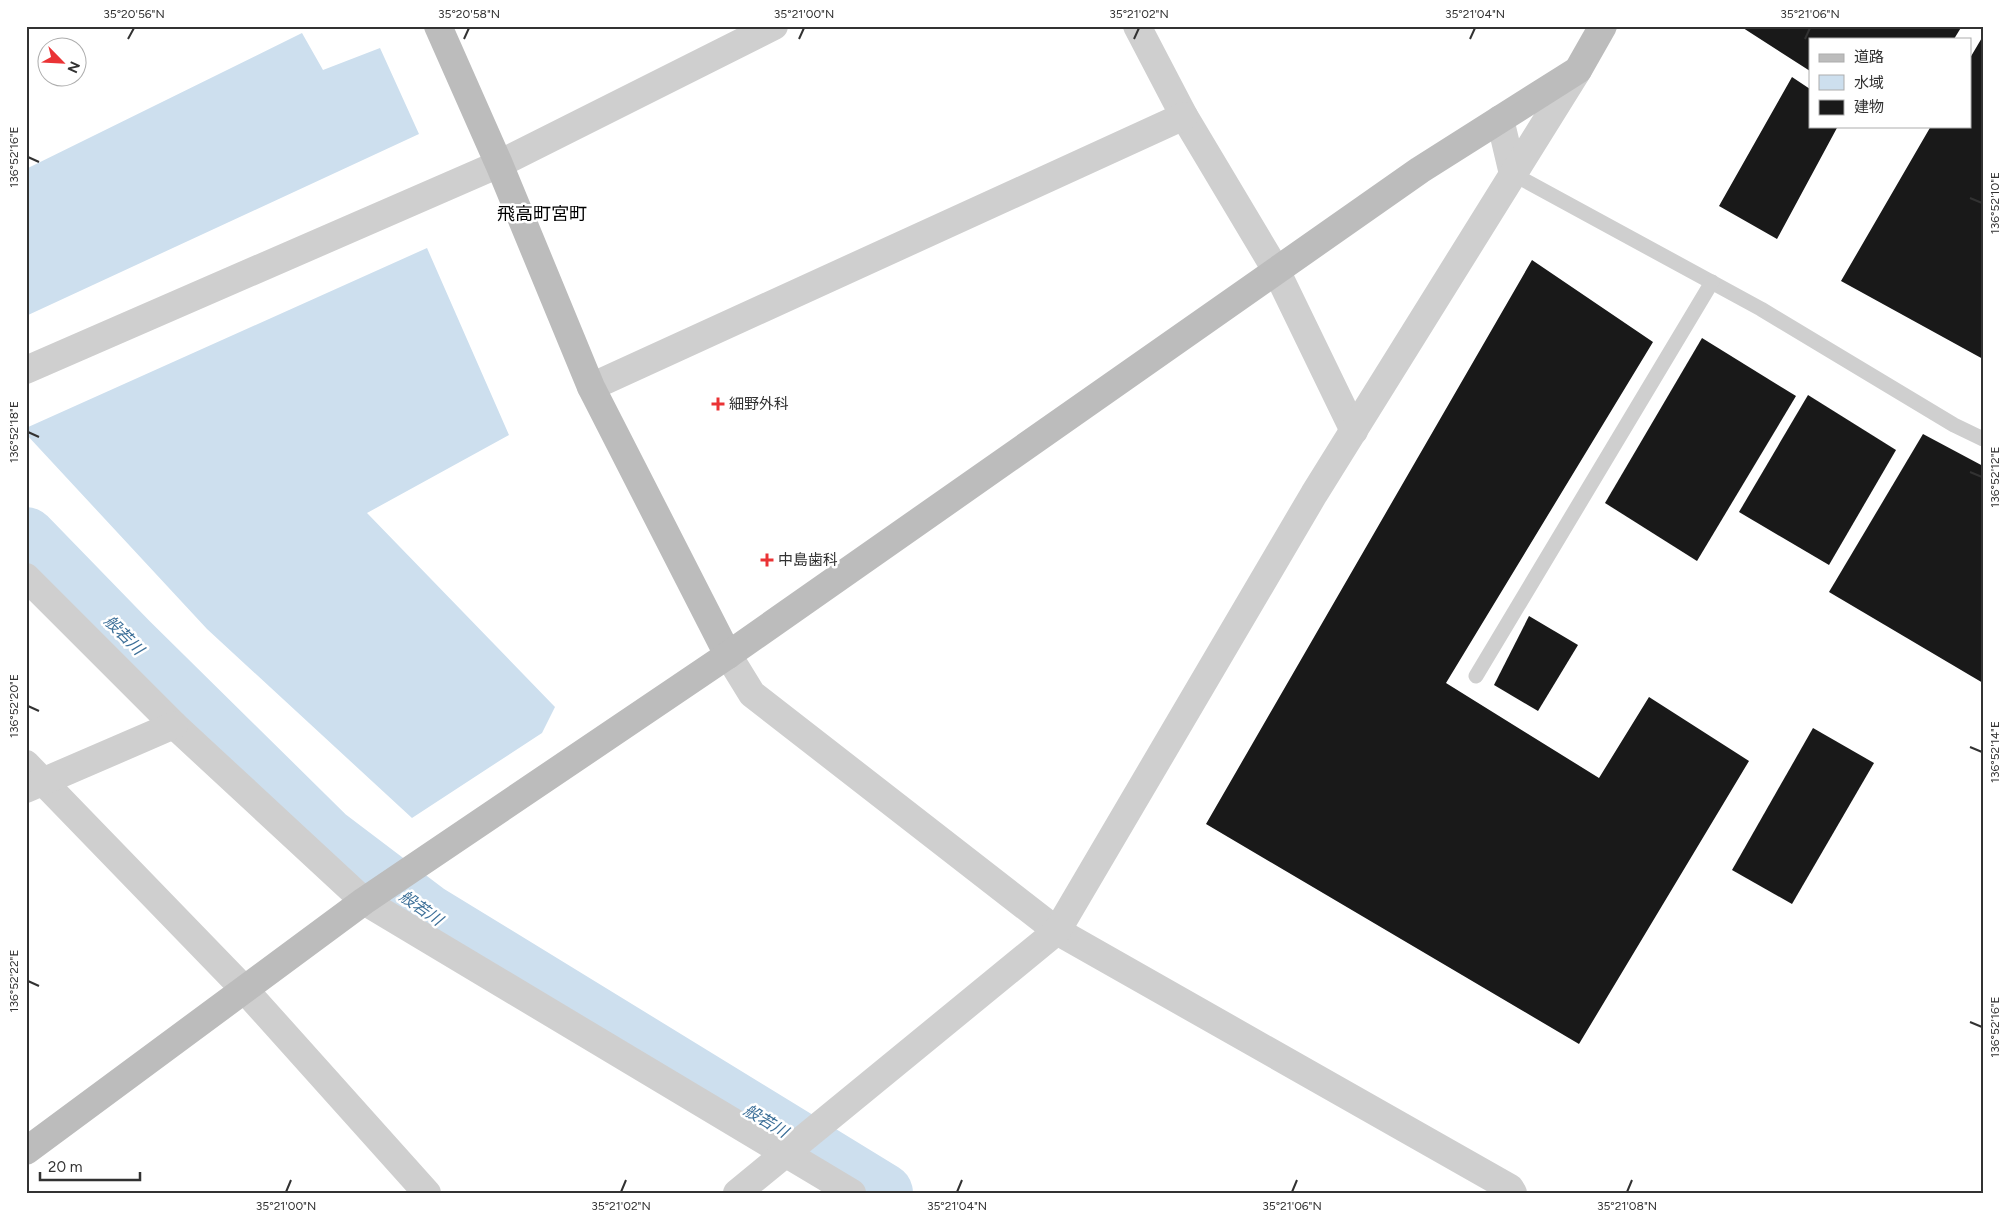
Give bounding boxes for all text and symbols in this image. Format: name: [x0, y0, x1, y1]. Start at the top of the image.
text: 35°20'56"N: [103, 7, 165, 21]
text: 35°20'58"N: [438, 7, 500, 21]
text: 35°21'00"N: [774, 7, 834, 21]
text: 35°21'02"N: [1109, 7, 1169, 21]
text: 35°21'04"N: [1445, 7, 1505, 21]
text: 35°21'06"N: [1780, 7, 1840, 21]
north arrow: [38, 38, 88, 88]
legend: [1809, 38, 1972, 128]
text: 道路: [1854, 48, 1884, 66]
text: N: [63, 59, 83, 75]
text: 水域: [1854, 74, 1884, 92]
text: 建物: [1854, 98, 1884, 116]
text: 136°52'16"E: [7, 126, 21, 188]
text: 136°52'10"E: [1988, 172, 2002, 234]
district label: 飛高町宮町: [497, 203, 587, 225]
place label: 細野外科: [729, 395, 789, 413]
marker: 細野外科: [711, 397, 725, 411]
text: 136°52'18"E: [7, 401, 21, 463]
text: 136°52'12"E: [1988, 446, 2002, 508]
place label: 中島歯科: [778, 551, 838, 569]
marker: 中島歯科: [760, 553, 774, 567]
water label: 般若川: [100, 611, 149, 660]
text: 136°52'20"E: [7, 674, 21, 738]
text: 136°52'14"E: [1988, 721, 2002, 783]
water label: 般若川: [396, 886, 448, 931]
text: 136°52'22"E: [7, 949, 21, 1013]
text: 136°52'16"E: [1988, 996, 2002, 1058]
water label: 般若川: [741, 1100, 793, 1143]
scale bar: [40, 1149, 140, 1181]
text: 20 m: [48, 1158, 82, 1176]
text: 35°21'00"N: [256, 1199, 316, 1213]
text: 35°21'02"N: [591, 1199, 651, 1213]
text: 35°21'04"N: [927, 1199, 987, 1213]
text: 35°21'06"N: [1262, 1199, 1322, 1213]
text: 35°21'08"N: [1597, 1199, 1657, 1213]

